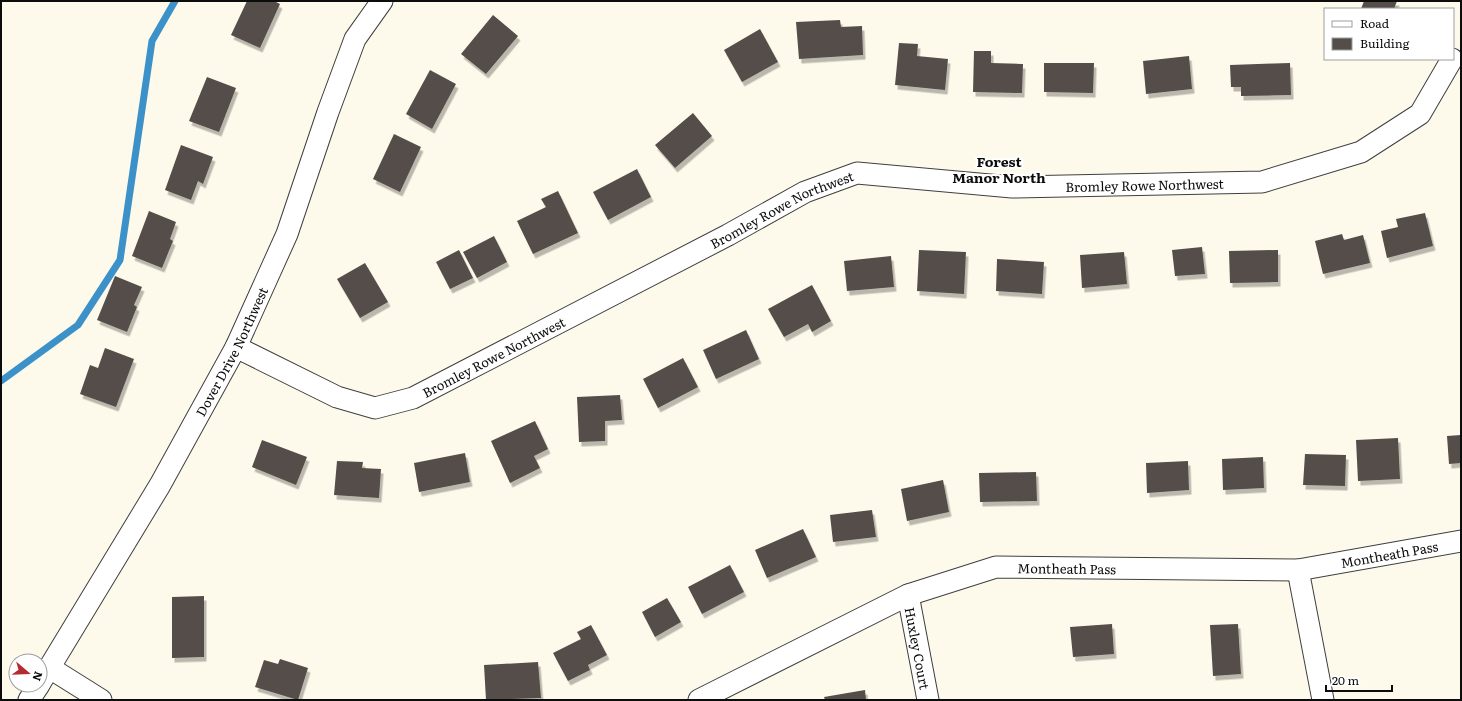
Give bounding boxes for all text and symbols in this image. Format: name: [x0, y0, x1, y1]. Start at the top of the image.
legend: [1324, 8, 1454, 60]
text: Road: [1360, 14, 1390, 32]
text: Building: [1360, 34, 1410, 52]
district label: Forest Manor North: [952, 151, 1046, 187]
street label: Bromley Rowe Northwest: [706, 165, 857, 252]
street label: Bromley Rowe Northwest: [1065, 173, 1225, 195]
street label: Dover Drive Northwest: [190, 283, 272, 419]
street label: Bromley Rowe Northwest: [419, 311, 569, 401]
street label: Montheath Pass: [1339, 536, 1440, 572]
street label: Montheath Pass: [1017, 558, 1116, 578]
street label: Huxley Court: [901, 605, 935, 692]
north arrow: [8, 653, 48, 693]
scale bar: [1326, 667, 1392, 693]
text: N: [29, 670, 47, 684]
text: 20 m: [1332, 671, 1359, 689]

